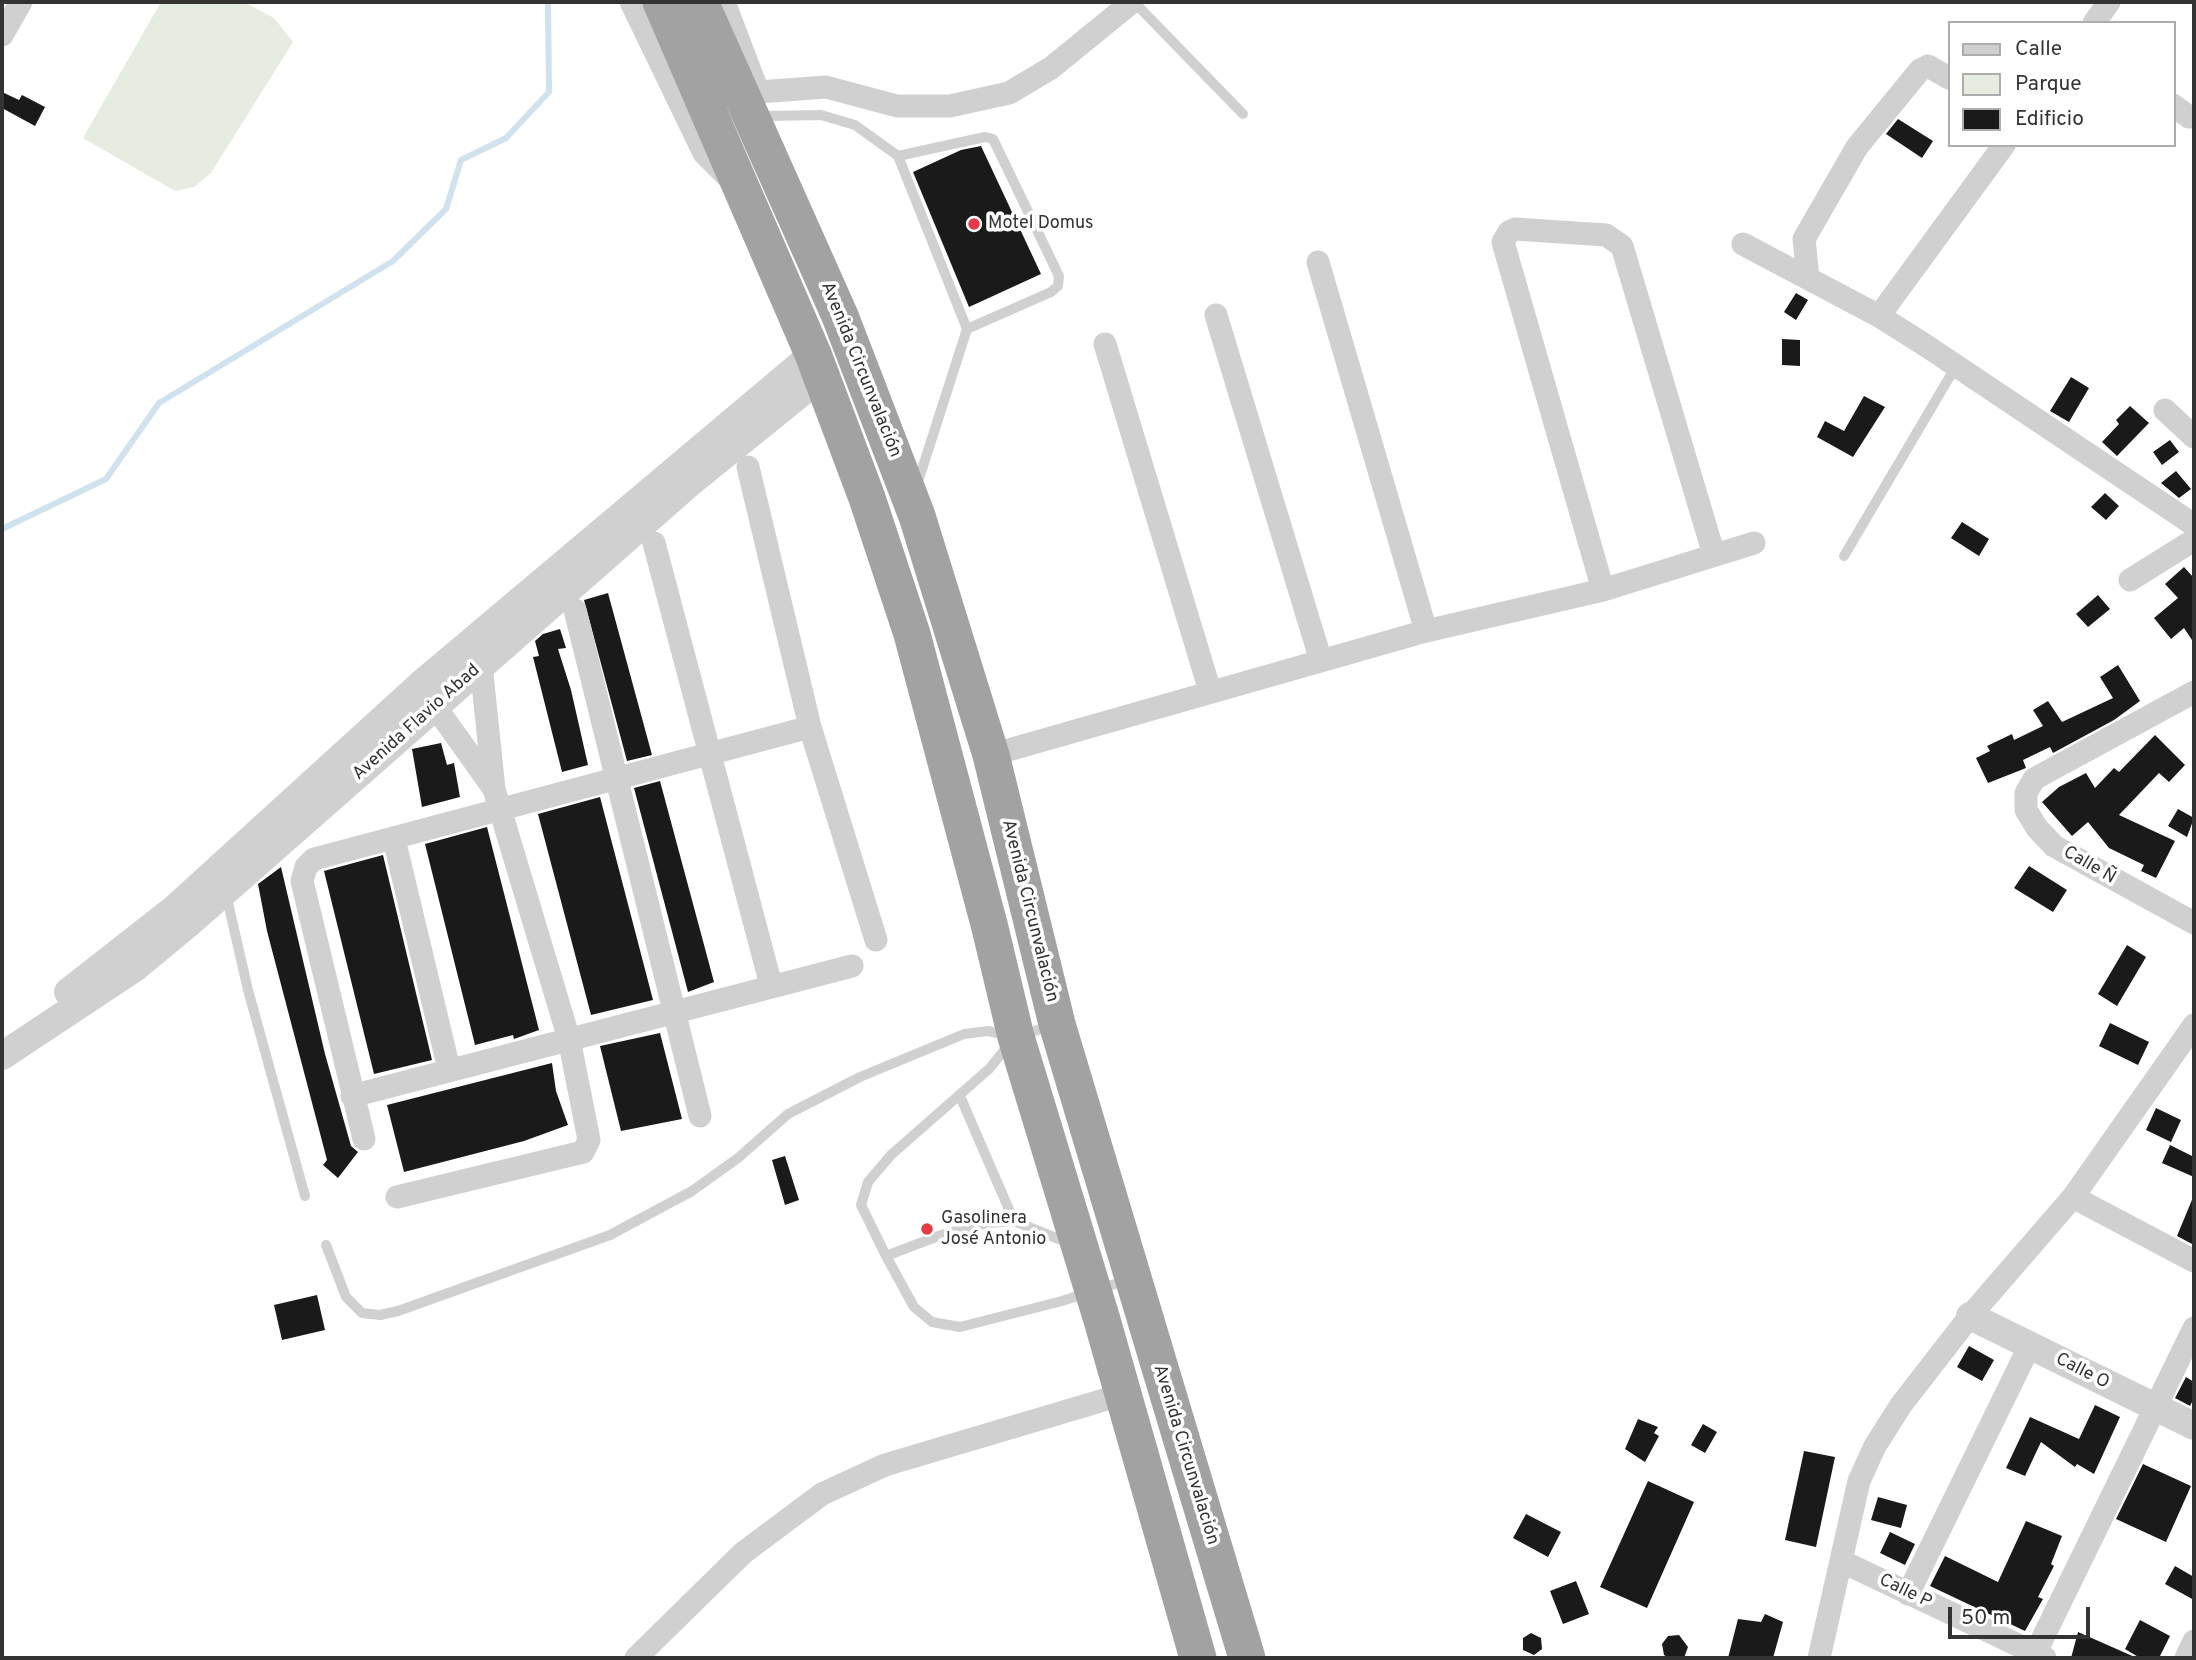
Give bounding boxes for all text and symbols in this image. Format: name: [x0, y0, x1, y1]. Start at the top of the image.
legend: [1948, 21, 2175, 147]
text: Calle: [2015, 36, 2062, 63]
text: Parque: [2015, 71, 2082, 98]
text: Edificio: [2015, 106, 2084, 133]
place label: Motel Domus: [988, 213, 1093, 235]
marker: Motel Domus: [966, 216, 982, 232]
street label: Avenida Circunvalación: [815, 279, 905, 461]
street label: Avenida Flavio Abad: [349, 660, 485, 786]
street label: Avenida Circunvalación: [996, 818, 1062, 1004]
street label: Calle Ñ: [2059, 842, 2119, 890]
place label: Gasolinera José Antonio: [941, 1208, 1046, 1250]
marker: Gasolinera José Antonio: [919, 1221, 935, 1237]
street label: Calle O: [2051, 1349, 2113, 1395]
street label: Avenida Circunvalación: [1147, 1362, 1223, 1548]
street label: Calle P: [1875, 1570, 1935, 1614]
scale bar: [1951, 1594, 2093, 1638]
text: 50 m: [1961, 1605, 2010, 1632]

